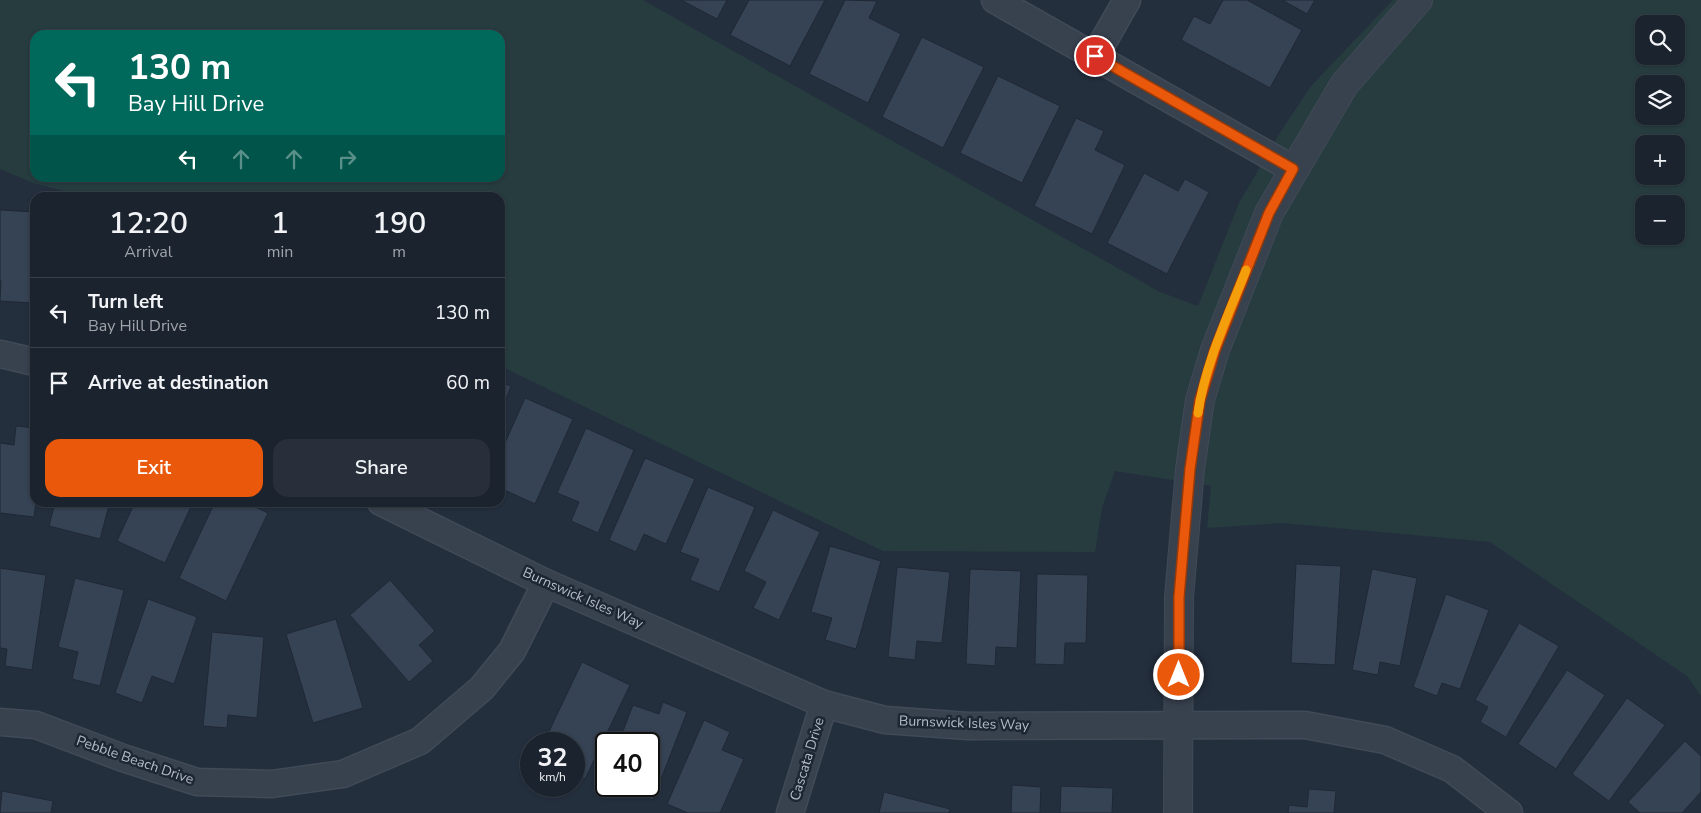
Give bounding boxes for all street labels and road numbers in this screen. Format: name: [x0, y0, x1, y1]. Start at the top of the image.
street label: Burnswick Isles Way: [520, 563, 647, 634]
street label: Burnswick Isles Way: [899, 711, 1030, 735]
street label: Cascata Drive: [785, 715, 829, 803]
street label: Pebble Beach Drive: [74, 731, 196, 789]

